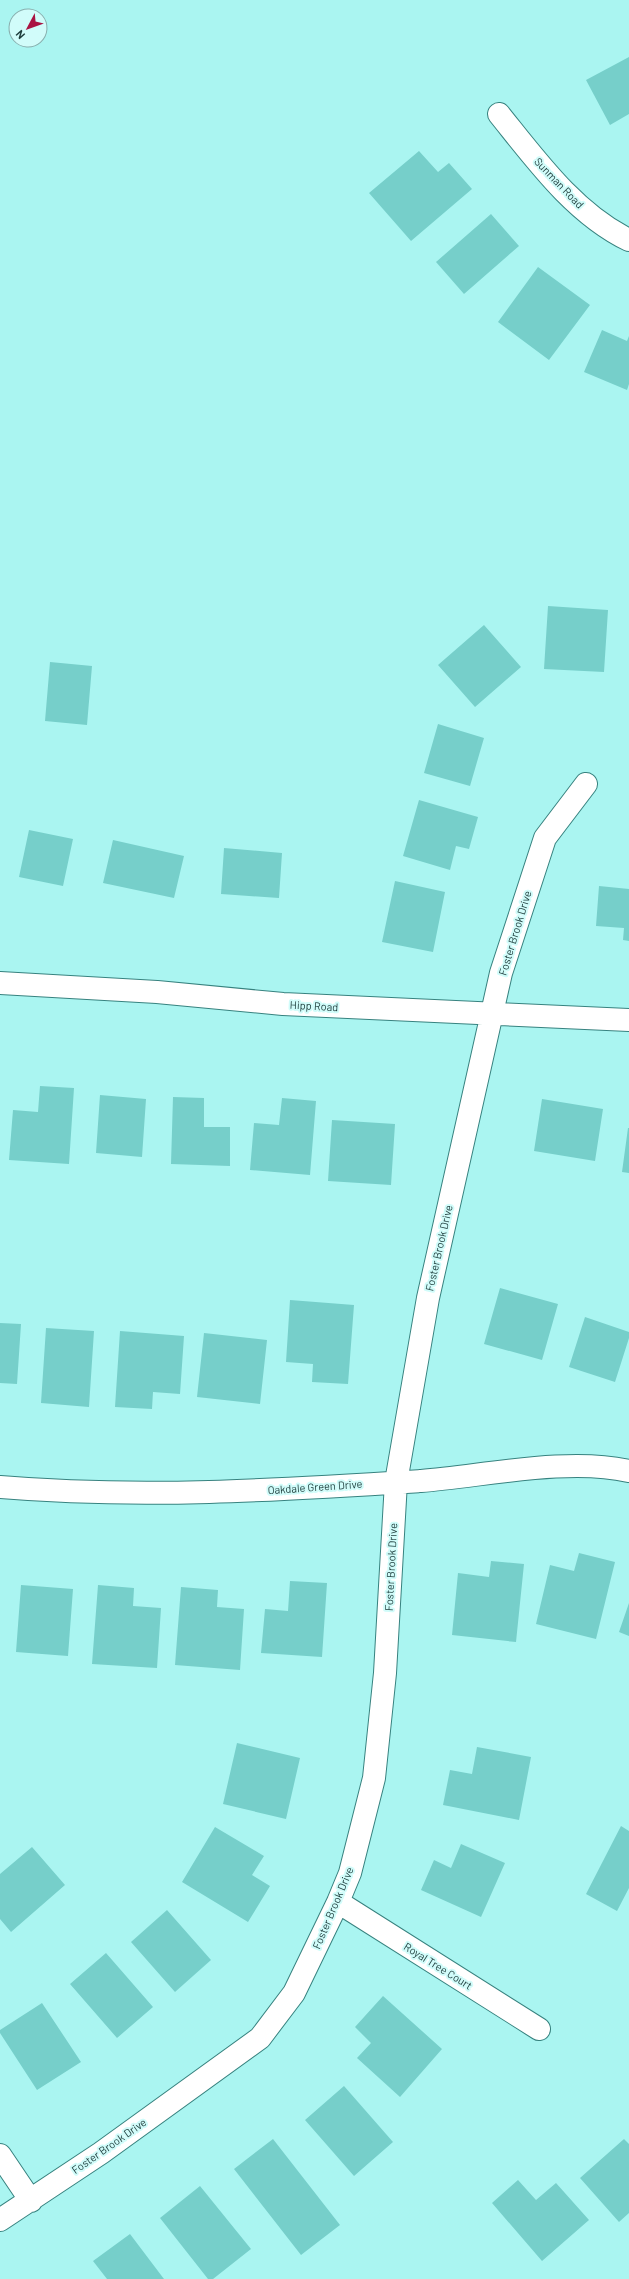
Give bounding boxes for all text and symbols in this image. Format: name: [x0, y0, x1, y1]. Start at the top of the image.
north arrow: [8, 8, 48, 48]
text: N: [13, 28, 27, 42]
street label: Sunman Road: [532, 155, 587, 211]
street label: Foster Brook Drive: [495, 889, 534, 977]
street label: Hipp Road: [289, 998, 339, 1013]
street label: Foster Brook Drive: [422, 1203, 455, 1292]
street label: Oakdale Green Drive: [267, 1477, 363, 1496]
street label: Foster Brook Drive: [382, 1523, 399, 1611]
street label: Foster Brook Drive: [309, 1865, 356, 1951]
street label: Royal Tree Court: [402, 1939, 475, 1992]
street label: Foster Brook Drive: [69, 2115, 149, 2176]

